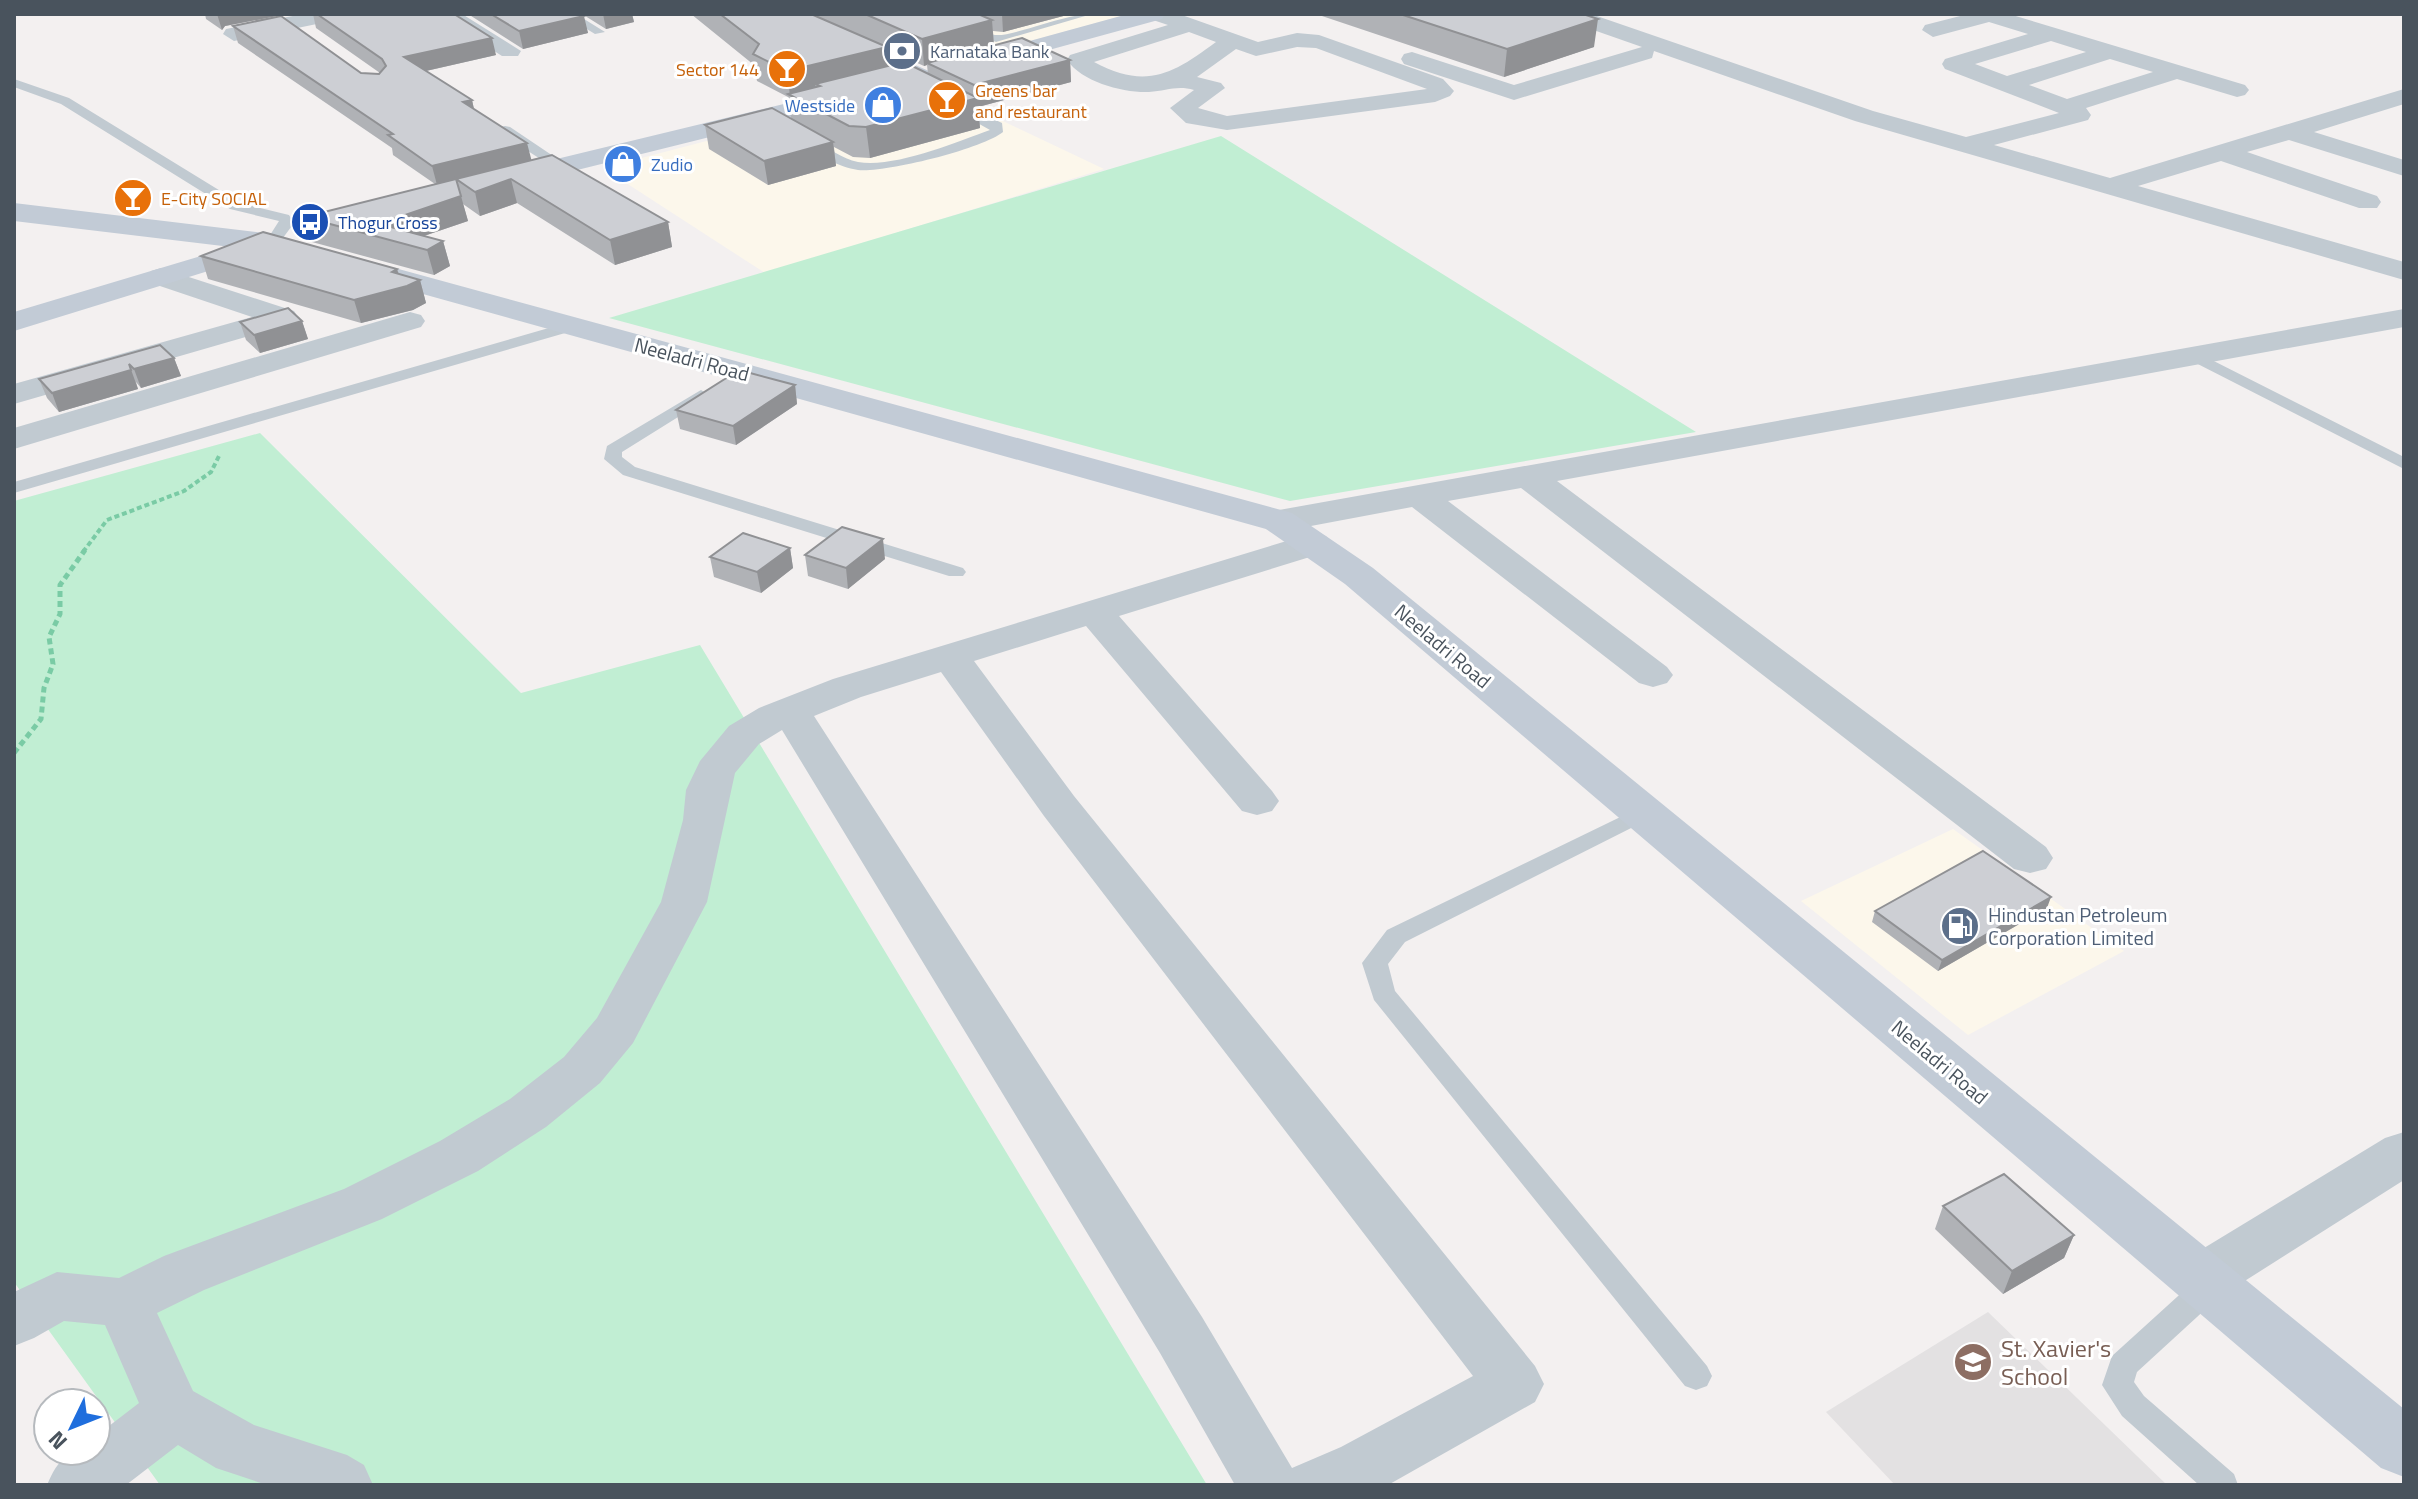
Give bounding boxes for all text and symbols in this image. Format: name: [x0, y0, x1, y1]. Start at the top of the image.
bank icon: Karnataka Bank: [881, 30, 923, 72]
place label: Karnataka Bank: [930, 38, 1050, 65]
bar icon: Sector 144: [766, 48, 808, 90]
place label: Sector 144: [676, 56, 759, 83]
place label: Greens bar and restaurant: [975, 77, 1087, 125]
bar icon: Greens bar and restaurant: [926, 79, 968, 121]
shop icon: Westside: [862, 84, 904, 126]
place label: Westside: [785, 92, 855, 119]
shop icon: Zudio: [602, 143, 644, 185]
place label: Zudio: [651, 151, 693, 178]
bar icon: E-City SOCIAL: [112, 177, 154, 219]
place label: E-City SOCIAL: [161, 185, 267, 212]
bus stop icon: Thogur Cross: [289, 201, 331, 243]
place label: Thogur Cross: [338, 209, 438, 236]
street label: Neeladri Road: [631, 329, 753, 389]
street label: Neeladri Road: [1388, 596, 1498, 696]
place label: Hindustan Petroleum Corporation Limited: [1988, 899, 2167, 953]
fuel station icon: Hindustan Petroleum Corporation Limited: [1939, 905, 1981, 947]
street label: Neeladri Road: [1885, 1012, 1995, 1112]
place label: St. Xavier's School: [2001, 1330, 2111, 1394]
school or university icon: St. Xavier's School: [1952, 1341, 1994, 1383]
north arrow: [32, 1387, 112, 1467]
text: N: [40, 1423, 75, 1458]

